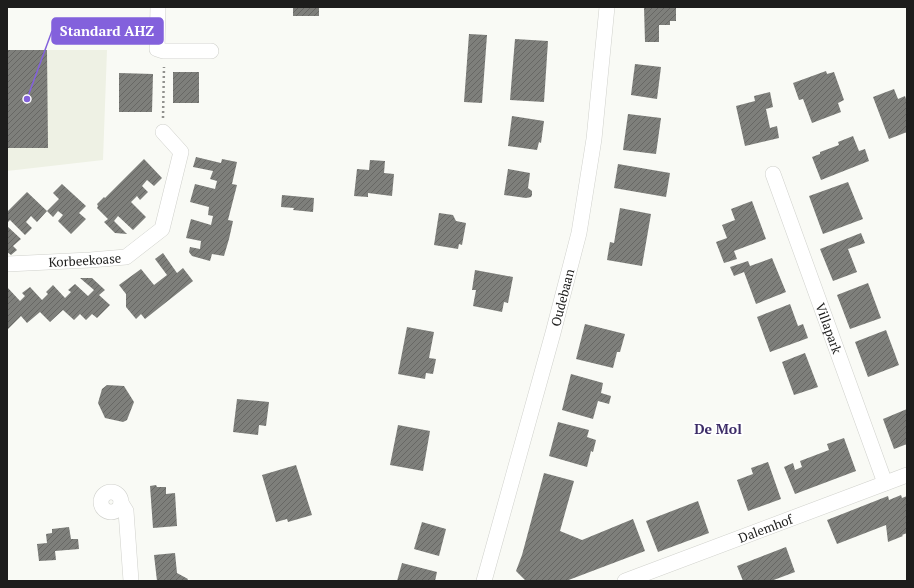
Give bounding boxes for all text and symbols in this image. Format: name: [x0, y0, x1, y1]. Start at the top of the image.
callout: Standard AHZ: [52, 18, 163, 44]
text: Standard AHZ: [60, 21, 154, 40]
street label: Korbeekoase: [48, 248, 122, 271]
street label: Oudebaan: [546, 267, 578, 328]
street label: Villapark: [811, 300, 846, 356]
district label: De Mol: [694, 419, 742, 438]
street label: Dalemhof: [736, 509, 797, 547]

